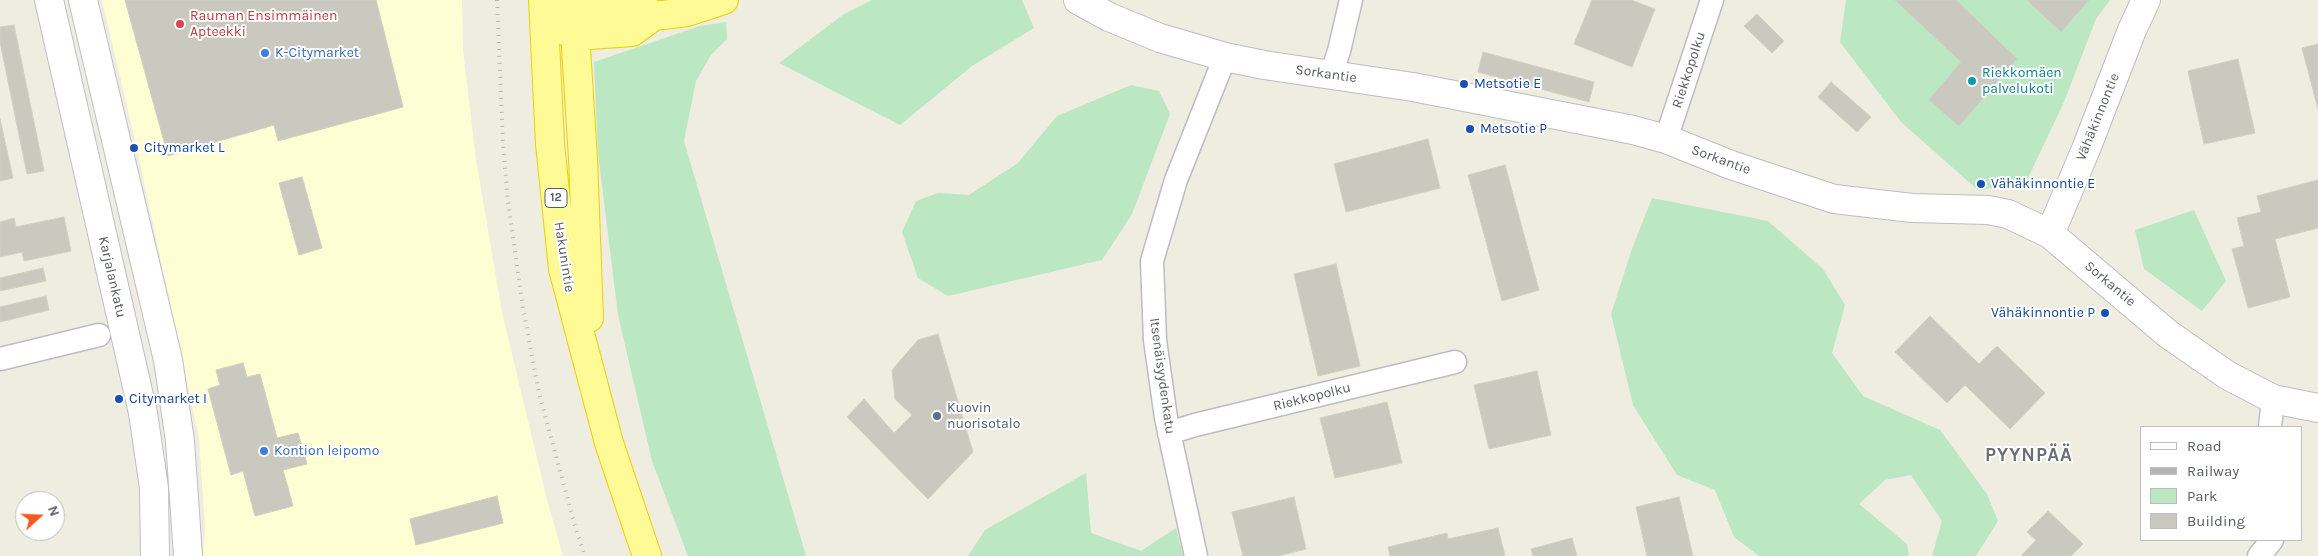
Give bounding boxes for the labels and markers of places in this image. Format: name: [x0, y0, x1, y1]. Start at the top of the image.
place label: Rauman Ensimmäinen Apteekki: [190, 8, 337, 40]
marker: Rauman Ensimmäinen Apteekki: [174, 18, 186, 30]
place label: K-Citymarket: [275, 45, 359, 61]
marker: K-Citymarket: [259, 47, 271, 59]
place label: Riekkomäen palvelukoti: [1982, 65, 2062, 98]
marker: Riekkomäen palvelukoti: [1966, 75, 1978, 87]
place label: Metsotie E: [1474, 76, 1541, 92]
marker: Metsotie E: [1458, 78, 1470, 90]
place label: Metsotie P: [1480, 121, 1547, 137]
marker: Metsotie P: [1464, 123, 1476, 135]
place label: Citymarket L: [144, 140, 225, 156]
marker: Citymarket L: [128, 142, 140, 154]
place label: Vähäkinnontie E: [1991, 176, 2095, 192]
marker: Vähäkinnontie E: [1975, 178, 1987, 190]
place label: Vähäkinnontie P: [1991, 305, 2095, 321]
marker: Vähäkinnontie P: [2099, 307, 2111, 319]
place label: Citymarket I: [129, 391, 207, 407]
marker: Citymarket I: [113, 393, 125, 405]
place label: Kuovin nuorisotalo: [947, 400, 1020, 432]
marker: Kuovin nuorisotalo: [931, 410, 943, 422]
place label: Kontion leipomo: [274, 443, 379, 459]
marker: Kontion leipomo: [258, 445, 270, 457]

